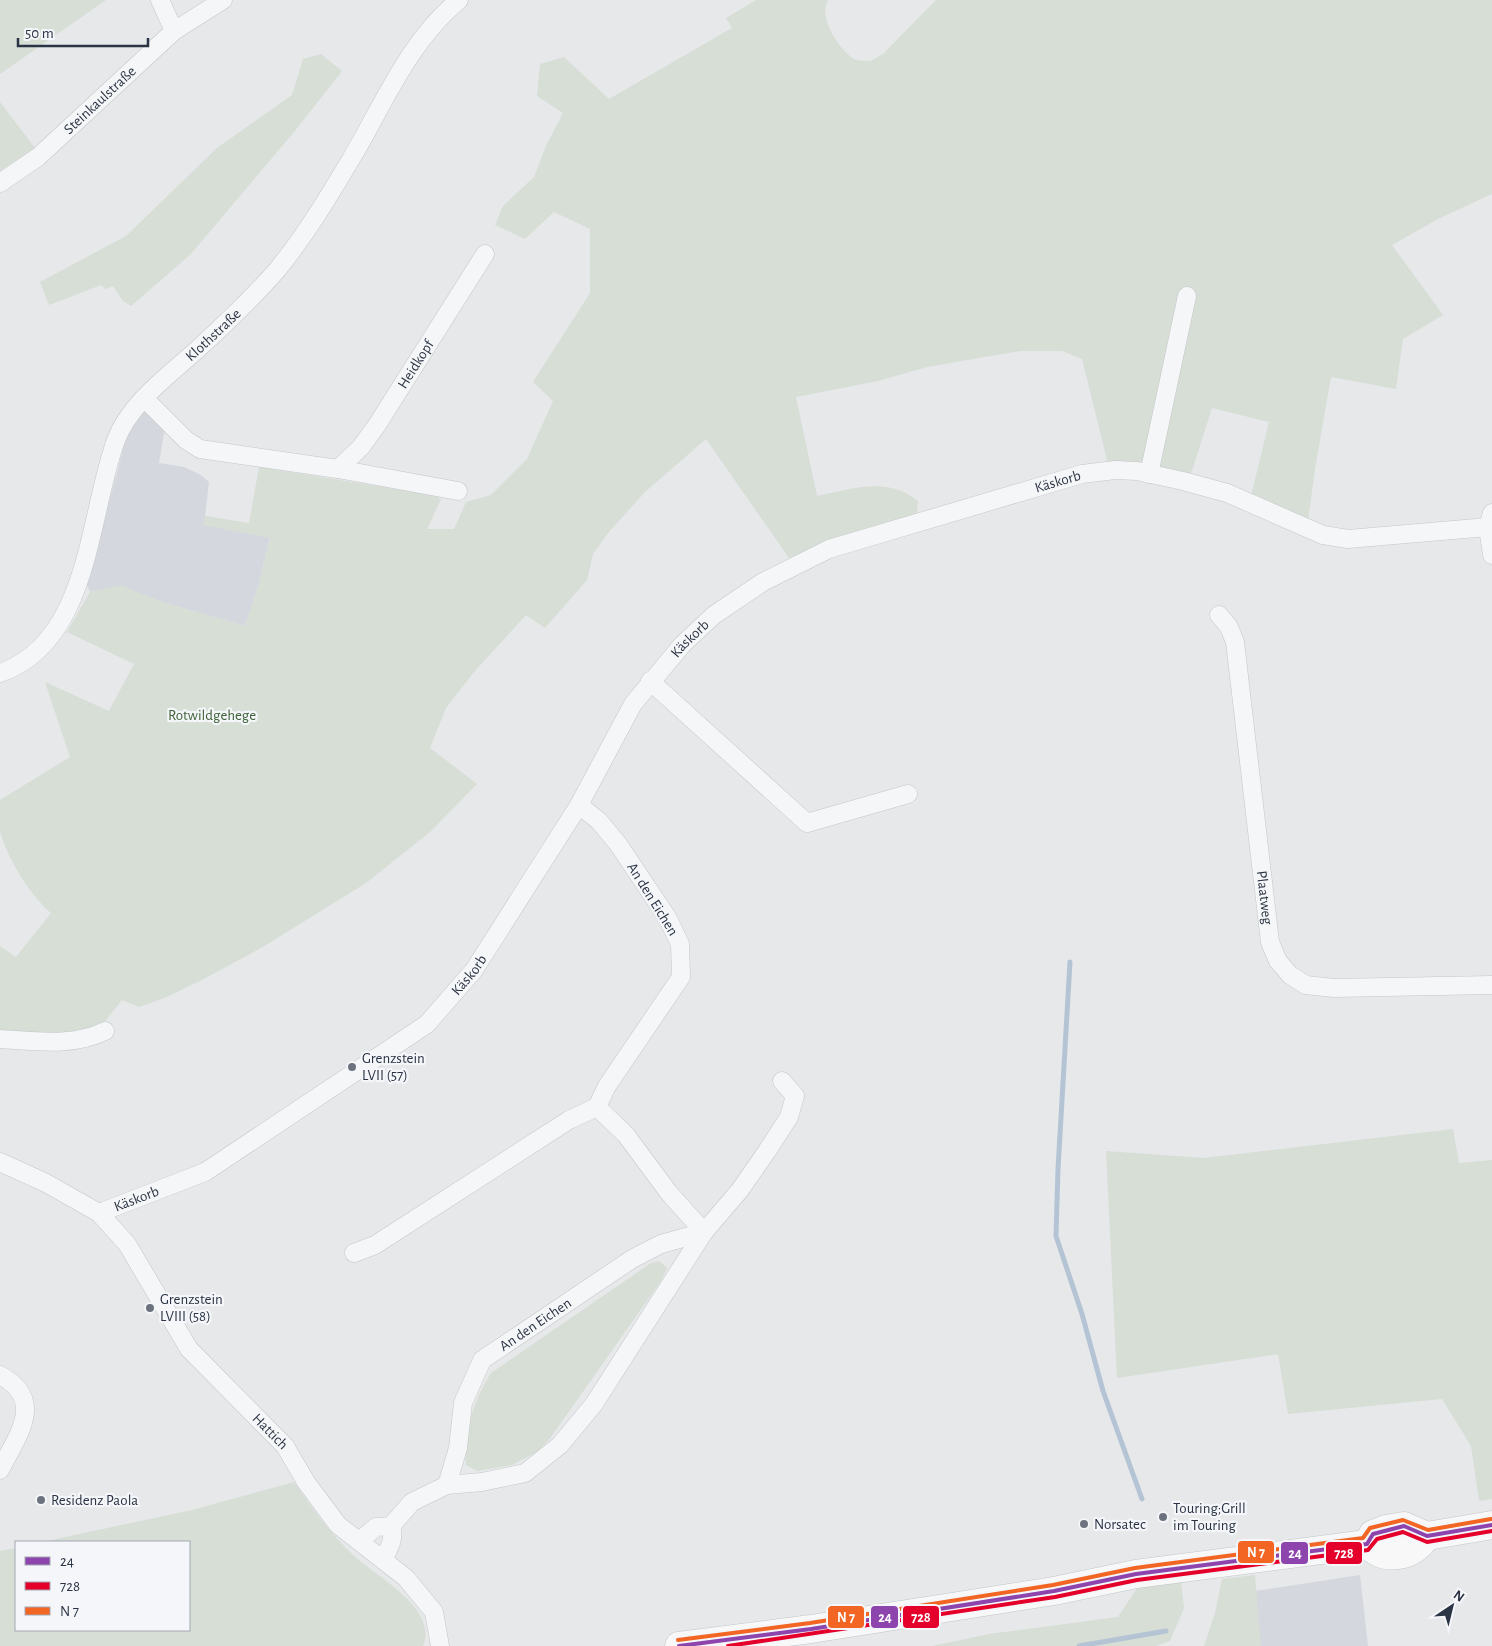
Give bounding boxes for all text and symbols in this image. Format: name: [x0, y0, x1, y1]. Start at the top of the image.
scale bar: [18, 15, 148, 47]
text: 50 m: [25, 26, 54, 41]
street label: Steinkaulstraße: [61, 63, 139, 137]
street label: Klothstraße: [183, 306, 244, 364]
street label: Heidkopf: [395, 336, 437, 391]
street label: Käskorb: [1033, 468, 1083, 496]
street label: Käskorb: [668, 617, 712, 660]
park label: Rotwildgehege: [168, 708, 256, 723]
street label: An den Eichen: [624, 860, 681, 938]
street label: Plaatweg: [1254, 870, 1275, 926]
street label: Käskorb: [449, 952, 490, 998]
place label: Grenzstein LVII (57): [362, 1051, 425, 1083]
marker: Grenzstein LVII (57): [346, 1061, 358, 1073]
street label: Käskorb: [112, 1183, 161, 1215]
place label: Grenzstein LVIII (58): [160, 1292, 223, 1324]
street label: An den Eichen: [497, 1295, 574, 1354]
marker: Grenzstein LVIII (58): [144, 1302, 156, 1314]
street label: Hattich: [249, 1411, 291, 1452]
place label: Residenz Paola: [51, 1493, 138, 1508]
marker: Residenz Paola: [35, 1494, 47, 1506]
place label: Touring;Grill im Touring: [1173, 1501, 1246, 1533]
marker: Touring;Grill im Touring: [1157, 1511, 1169, 1523]
place label: Norsatec: [1094, 1517, 1146, 1532]
marker: Norsatec: [1078, 1518, 1090, 1530]
line badge: N 7: [1237, 1540, 1275, 1564]
legend: [15, 1541, 190, 1631]
line badge: 24: [1280, 1541, 1309, 1565]
line badge: 728: [1325, 1541, 1363, 1565]
text: N 7: [1247, 1546, 1265, 1560]
text: 24: [1288, 1547, 1302, 1561]
text: 728: [1334, 1547, 1354, 1561]
text: 24: [60, 1554, 74, 1569]
text: 728: [60, 1579, 80, 1594]
north arrow: [1427, 1581, 1477, 1631]
text: N: [1451, 1588, 1467, 1605]
text: N 7: [60, 1604, 79, 1619]
line badge: N 7: [827, 1605, 865, 1629]
line badge: 24: [870, 1605, 899, 1629]
line badge: 728: [902, 1605, 940, 1629]
text: N 7: [837, 1611, 855, 1625]
text: 24: [878, 1611, 892, 1625]
text: 728: [911, 1611, 931, 1625]

